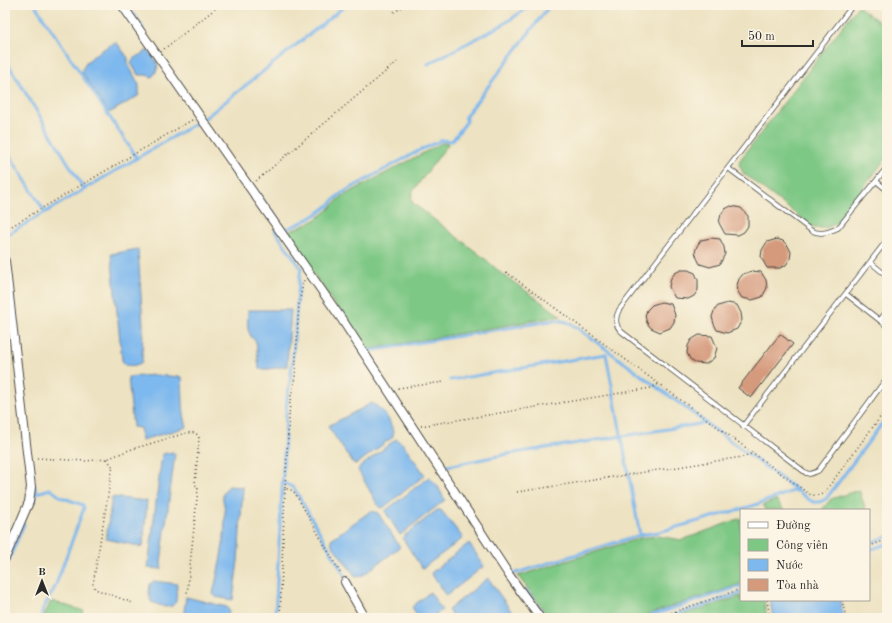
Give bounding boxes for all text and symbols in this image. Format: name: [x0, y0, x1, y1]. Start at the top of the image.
scale bar: [742, 22, 813, 48]
text: 50 m: [748, 30, 775, 43]
legend: [740, 509, 870, 601]
text: Đường: [776, 520, 811, 532]
text: Công viên: [776, 540, 828, 552]
text: Nước: [776, 560, 803, 572]
north arrow: [22, 561, 62, 601]
text: B: [38, 567, 46, 578]
text: Tòa nhà: [776, 580, 819, 592]

